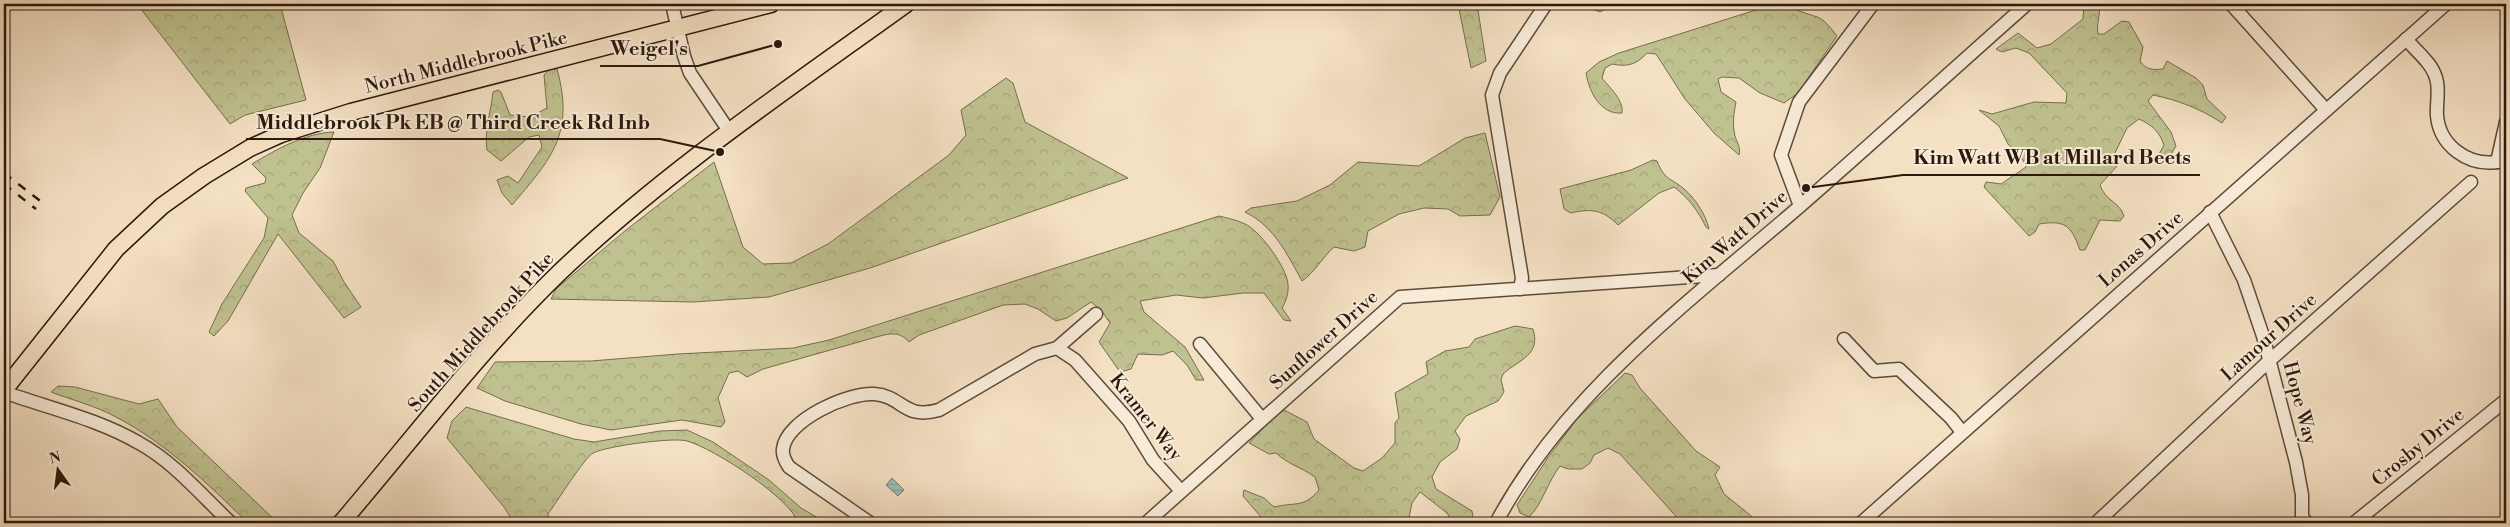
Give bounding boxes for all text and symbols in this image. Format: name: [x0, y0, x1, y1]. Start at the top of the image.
street label: North Middlebrook Pike: [362, 25, 570, 99]
callout: Weigel's: [600, 31, 698, 66]
text: Weigel's: [609, 37, 688, 62]
callout: Middlebrook Pk EB @ Third Creek Rd Inb: [246, 104, 660, 139]
text: Middlebrook Pk EB @ Third Creek Rd Inb: [256, 111, 650, 136]
callout: Kim Watt WB at Millard Beets: [1903, 140, 2200, 175]
text: Kim Watt WB at Millard Beets: [1913, 146, 2191, 171]
street label: Kim Watt Drive: [1677, 185, 1793, 289]
street label: Lonas Drive: [2094, 206, 2188, 292]
street label: South Middlebrook Pike: [403, 247, 559, 417]
street label: Sunflower Drive: [1265, 285, 1383, 395]
street label: Lamour Drive: [2216, 288, 2322, 386]
street label: Hope Way: [2277, 359, 2323, 448]
street label: Kramer Way: [1104, 368, 1188, 466]
street label: Crosby Drive: [2367, 402, 2469, 492]
north arrow: [32, 444, 82, 494]
text: N: [48, 448, 63, 468]

